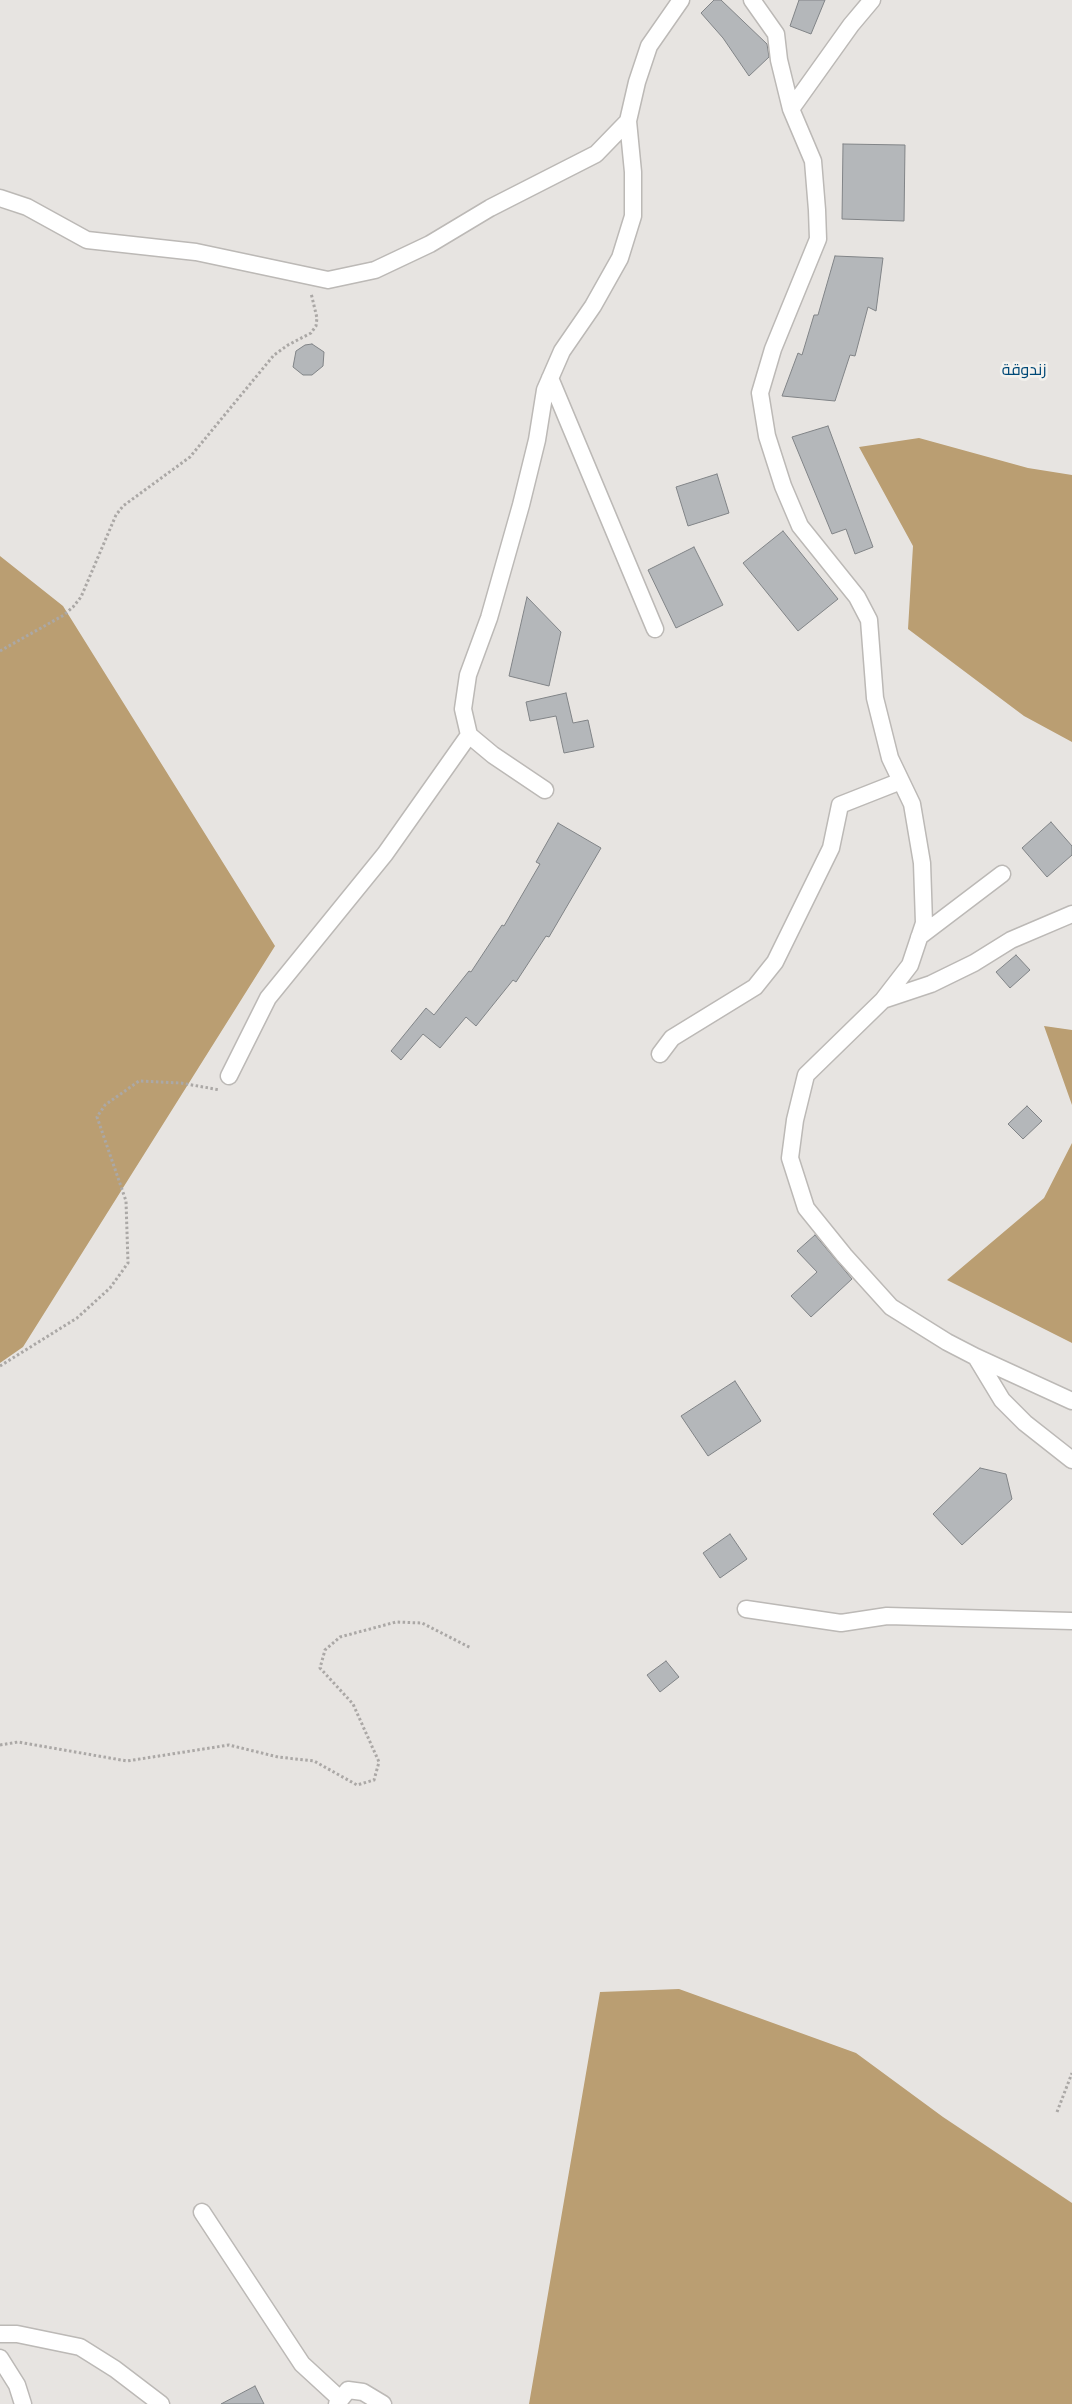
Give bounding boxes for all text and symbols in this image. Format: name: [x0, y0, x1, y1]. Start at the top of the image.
district label: زندوقة: [1002, 360, 1046, 380]

